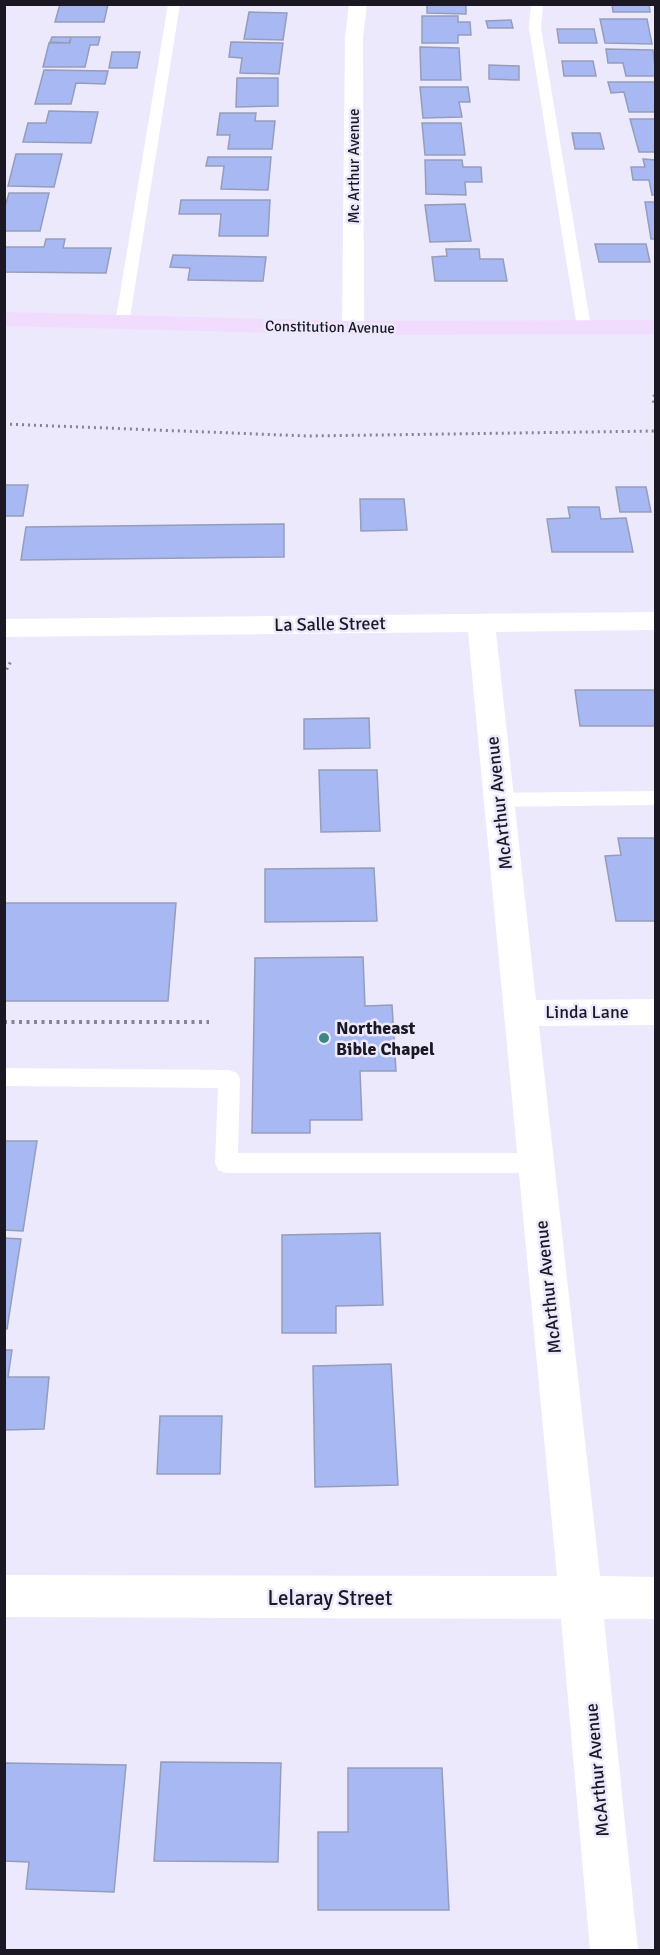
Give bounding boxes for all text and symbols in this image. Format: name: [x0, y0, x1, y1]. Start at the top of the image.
street label: Mc Arthur Avenue: [345, 109, 363, 223]
street label: Constitution Avenue: [265, 317, 395, 337]
street label: La Salle Street: [274, 612, 386, 636]
street label: McArthur Avenue: [481, 735, 517, 871]
street label: Linda Lane: [545, 1001, 629, 1023]
place label: Northeast Bible Chapel: [336, 1017, 435, 1060]
marker: Northeast Bible Chapel: [317, 1031, 331, 1045]
street label: McArthur Avenue: [530, 1219, 566, 1355]
street label: Lelaray Street: [268, 1585, 392, 1611]
street label: McArthur Avenue: [580, 1702, 614, 1838]

